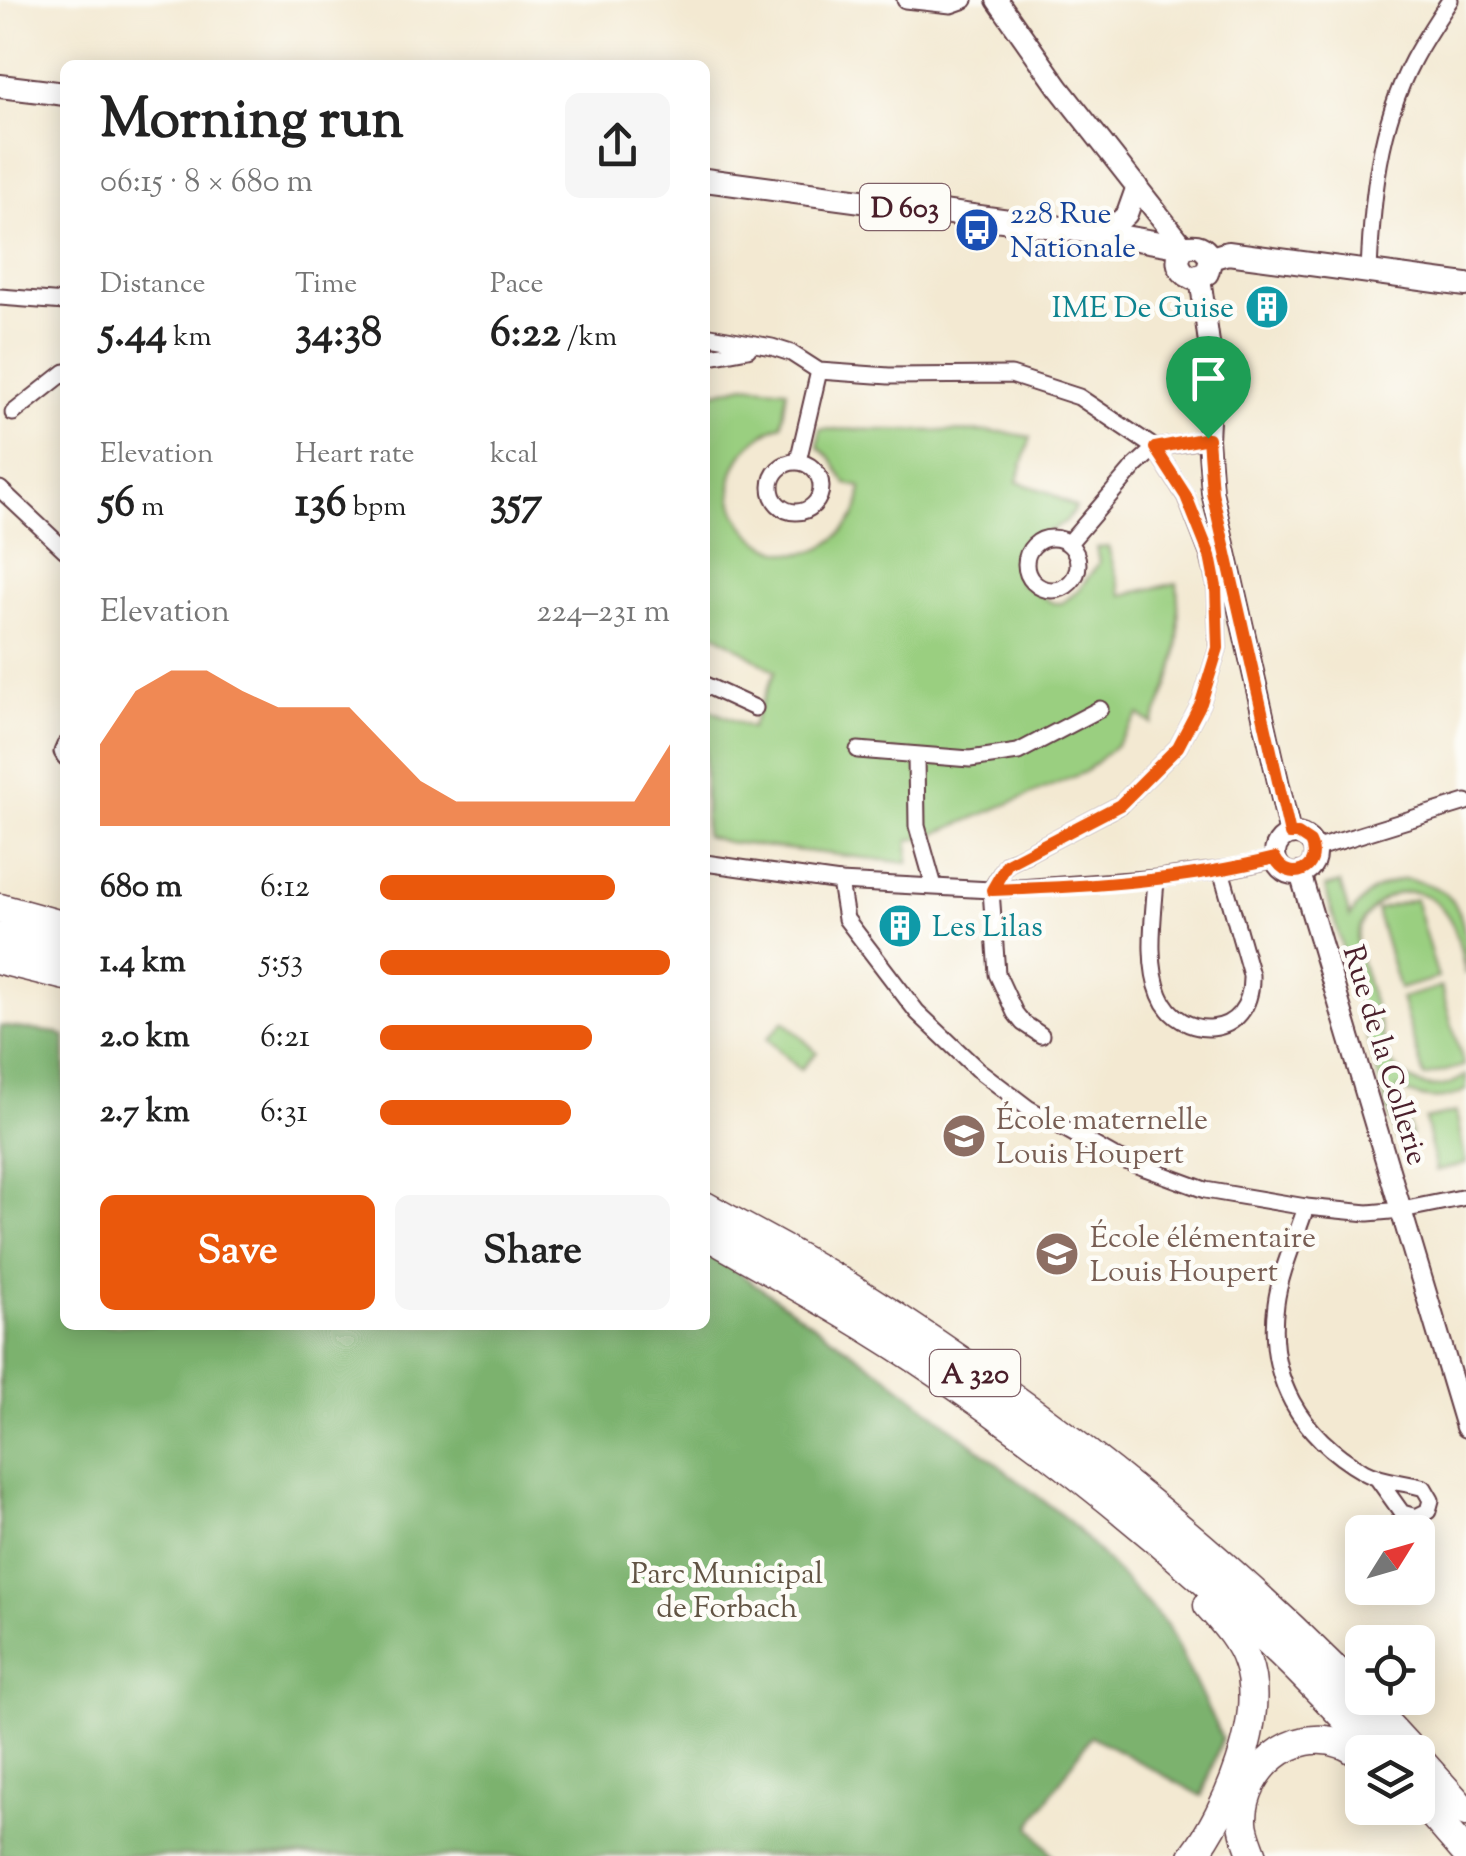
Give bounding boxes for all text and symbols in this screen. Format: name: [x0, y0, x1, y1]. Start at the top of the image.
text: Morning run: [100, 83, 404, 162]
button: share: [565, 93, 670, 198]
text: 06:15 · 8 × 680 m: [100, 160, 313, 206]
road number: D 603: [860, 184, 950, 230]
place label: 228 Rue Nationale: [1010, 194, 1136, 271]
bus stop icon: 228 Rue Nationale: [954, 207, 1000, 253]
text: Distance: [100, 265, 206, 305]
text: Time: [295, 265, 357, 305]
text: Pace: [490, 265, 544, 305]
building icon: IME De Guise: [1244, 284, 1290, 330]
place label: IME De Guise: [1052, 288, 1234, 331]
text: 5.44: [100, 305, 167, 365]
text: 34:38: [295, 305, 382, 365]
text: 6:22: [490, 305, 561, 365]
text: km: [167, 318, 212, 358]
text: /km: [561, 318, 617, 358]
pin: [1166, 336, 1251, 439]
icon: arrive: [1181, 351, 1236, 406]
text: Elevation: [100, 435, 214, 475]
text: Heart rate: [295, 435, 415, 475]
text: kcal: [490, 435, 538, 475]
text: 56: [100, 475, 135, 535]
text: 136: [295, 475, 347, 535]
text: 357: [490, 475, 542, 535]
text: m: [135, 488, 164, 528]
text: bpm: [347, 488, 406, 528]
text: Elevation: [100, 590, 230, 636]
text: 224–231 m: [536, 590, 670, 636]
text: 680 m: [100, 865, 182, 911]
text: 6:12: [260, 865, 310, 911]
building icon: Les Lilas: [877, 903, 923, 949]
place label: Les Lilas: [932, 907, 1043, 950]
text: 1.4 km: [100, 940, 186, 986]
text: 5:53: [260, 940, 303, 986]
street label: Rue de la Collerie: [1330, 941, 1437, 1171]
text: 2.0 km: [100, 1015, 190, 1061]
text: 6:21: [260, 1015, 310, 1061]
text: 2.7 km: [100, 1090, 190, 1136]
text: 6:31: [260, 1090, 308, 1136]
place label: École maternelle Louis Houpert: [996, 1100, 1208, 1177]
school or university icon: École maternelle Louis Houpert: [941, 1113, 987, 1159]
button: Save: [100, 1195, 375, 1310]
button: Share: [395, 1195, 670, 1310]
place label: École élémentaire Louis Houpert: [1090, 1218, 1316, 1295]
school or university icon: École élémentaire Louis Houpert: [1034, 1231, 1080, 1277]
road number: A 320: [930, 1350, 1020, 1396]
north arrow: [1345, 1515, 1435, 1605]
map controls: [1345, 1515, 1435, 1825]
park label: Parc Municipal de Forbach: [631, 1554, 823, 1631]
button: locate: [1345, 1625, 1435, 1715]
button: layers: [1345, 1735, 1435, 1825]

